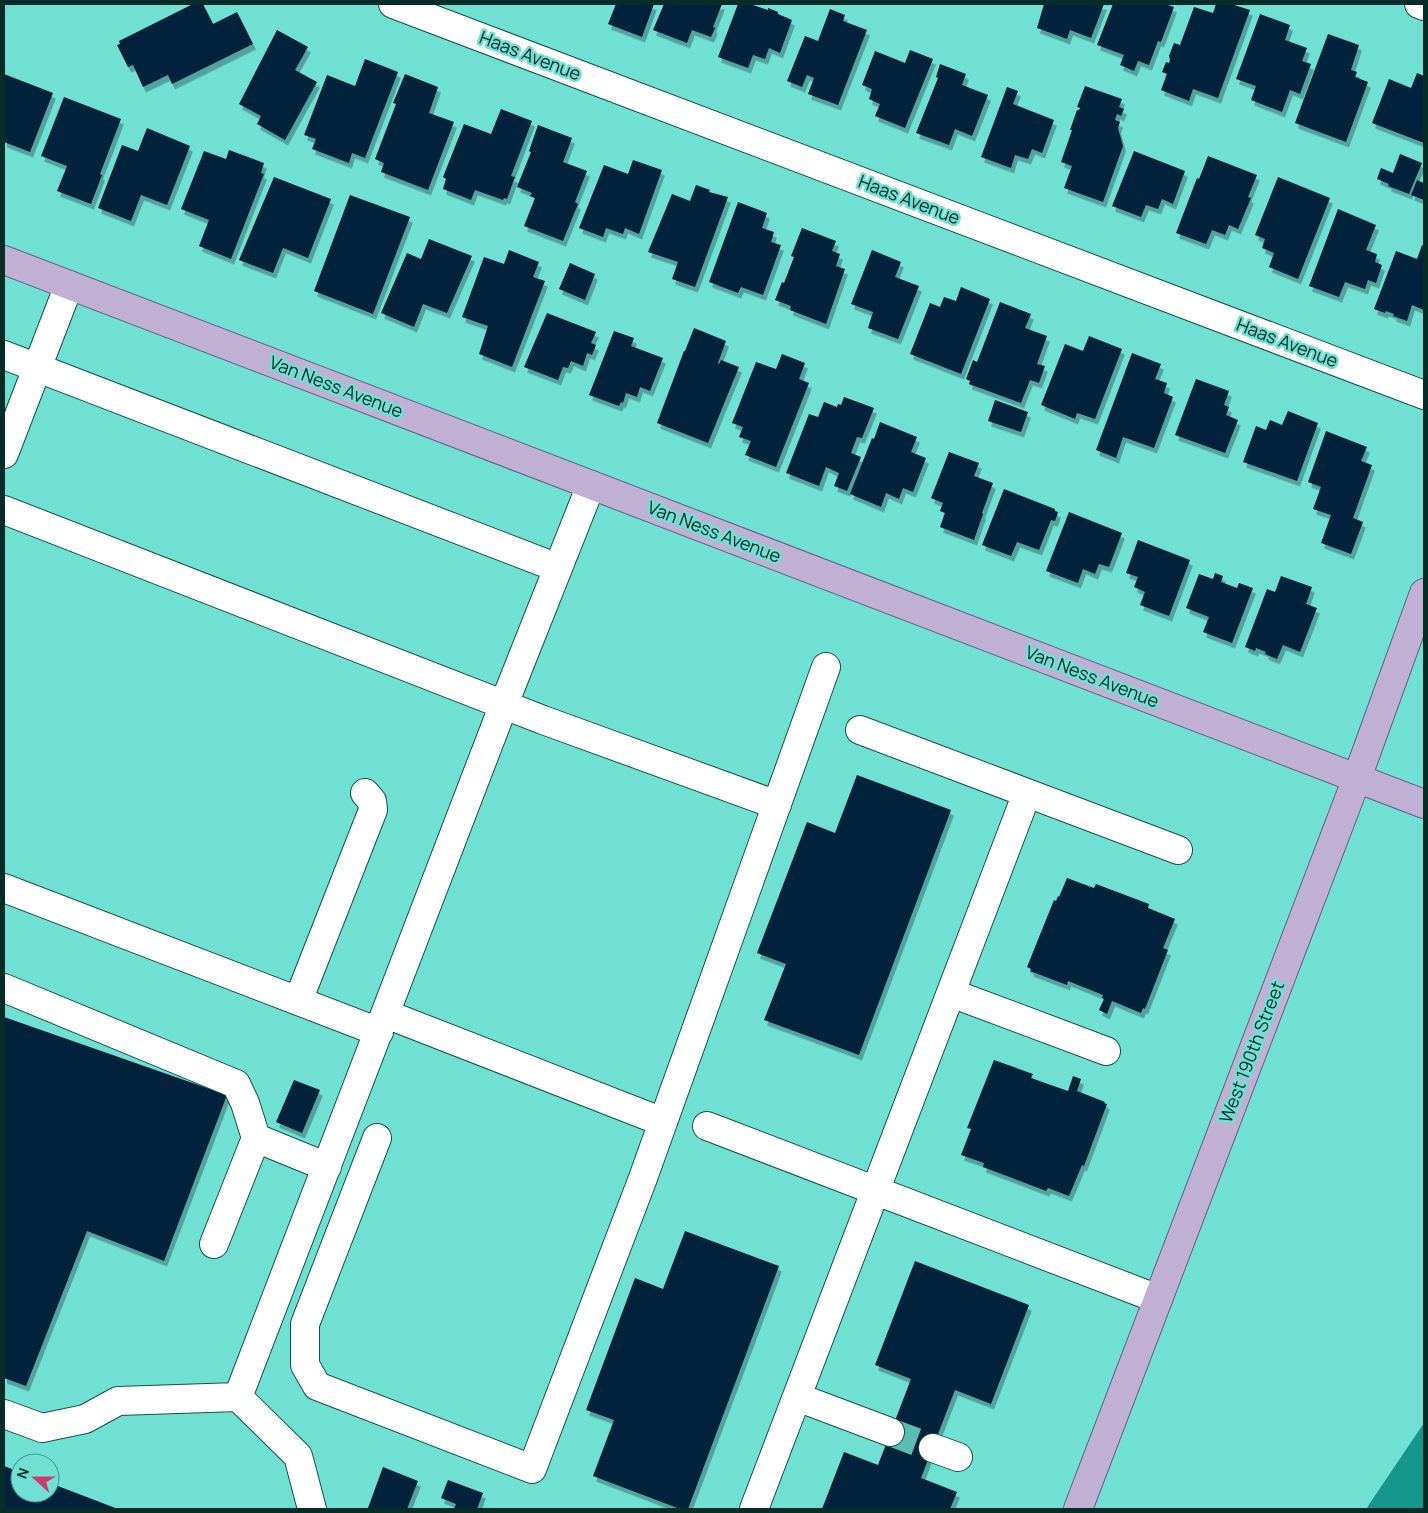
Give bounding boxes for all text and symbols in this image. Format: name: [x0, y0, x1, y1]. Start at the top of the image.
street label: Haas Avenue: [476, 25, 585, 85]
street label: Haas Avenue: [855, 169, 964, 229]
street label: Haas Avenue: [1233, 312, 1342, 372]
street label: Van Ness Avenue: [266, 350, 407, 423]
street label: Van Ness Avenue: [644, 495, 785, 568]
street label: Van Ness Avenue: [1022, 640, 1163, 713]
street label: West 190th Street: [1213, 977, 1289, 1126]
north arrow: [10, 1453, 60, 1503]
text: N: [12, 1465, 33, 1481]

